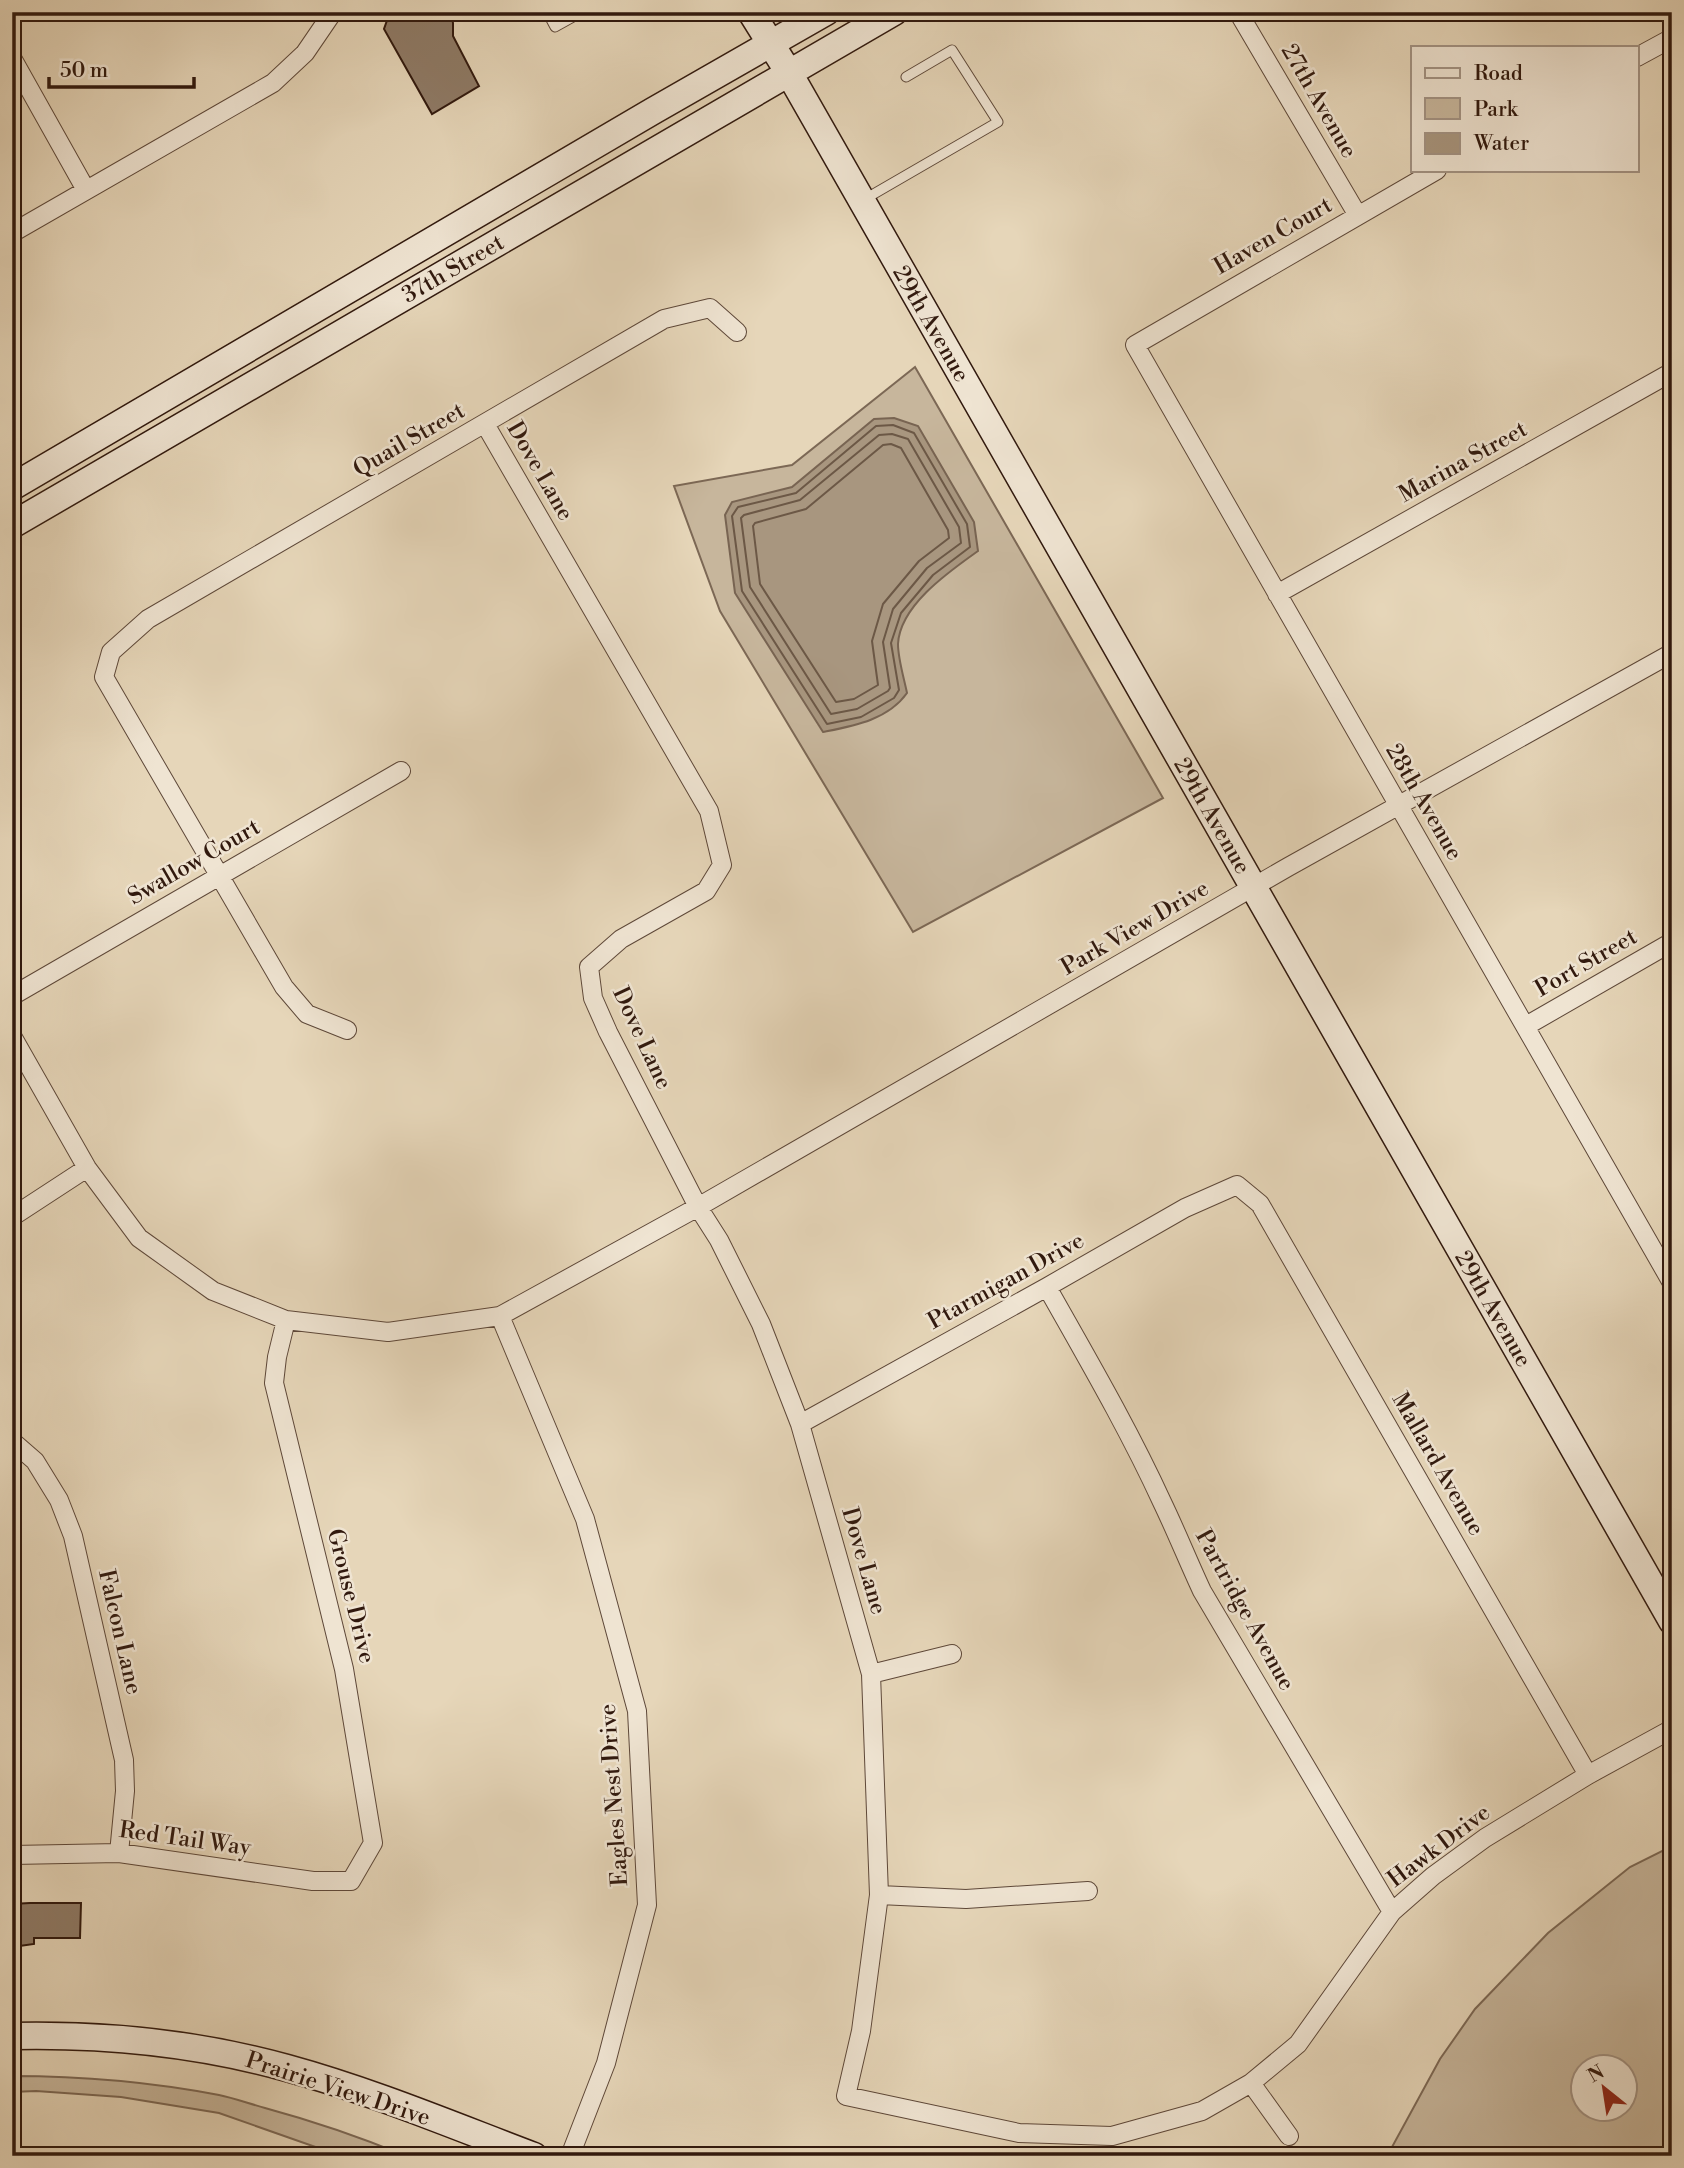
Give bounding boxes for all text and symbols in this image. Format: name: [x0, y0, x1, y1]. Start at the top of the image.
street label: 27th Avenue: [1275, 39, 1363, 163]
scale bar: [49, 46, 194, 90]
legend: [1411, 46, 1638, 172]
text: 50 m: [60, 58, 108, 84]
text: Road: [1474, 61, 1523, 87]
text: Park: [1474, 97, 1519, 123]
text: Water: [1473, 131, 1529, 157]
street label: Haven Court: [1209, 191, 1337, 281]
street label: 37th Street: [397, 229, 509, 309]
street label: 29th Avenue: [886, 261, 976, 387]
street label: Quail Street: [348, 397, 470, 483]
street label: Marina Street: [1394, 415, 1532, 509]
street label: Dove Lane: [500, 416, 580, 526]
street label: 28th Avenue: [1379, 739, 1469, 865]
street label: 29th Avenue: [1167, 753, 1257, 879]
street label: Swallow Court: [123, 813, 265, 911]
street label: Park View Drive: [1056, 874, 1214, 982]
street label: Port Street: [1530, 923, 1642, 1003]
street label: Dove Lane: [606, 982, 678, 1094]
street label: Ptarmigan Drive: [923, 1226, 1089, 1336]
street label: 29th Avenue: [1448, 1246, 1538, 1372]
street label: Mallard Avenue: [1386, 1387, 1490, 1541]
street label: Dove Lane: [835, 1504, 893, 1618]
street label: Partridge Avenue: [1189, 1525, 1301, 1695]
street label: Grouse Drive: [321, 1526, 381, 1666]
street label: Falcon Lane: [92, 1567, 148, 1697]
street label: Eagles Nest Drive: [594, 1703, 634, 1887]
street label: Hawk Drive: [1382, 1798, 1496, 1894]
street label: Red Tail Way: [117, 1816, 253, 1862]
street label: Prairie View Drive: [242, 2046, 434, 2132]
north arrow: [1568, 2052, 1638, 2122]
text: N: [1583, 2060, 1609, 2088]

